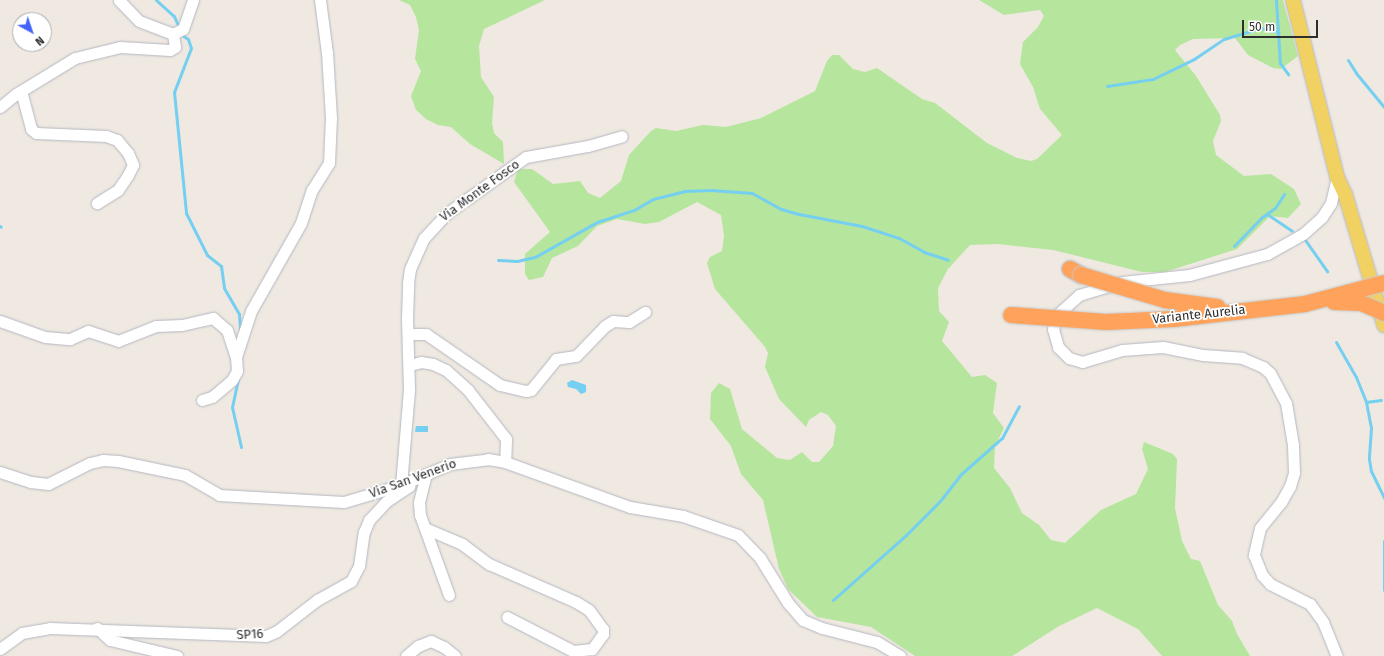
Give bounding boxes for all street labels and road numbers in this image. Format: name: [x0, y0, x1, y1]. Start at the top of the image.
street label: Via Monte Fosco: [437, 157, 523, 225]
street label: Variante Aurelia: [1152, 302, 1246, 328]
street label: Via San Venerio: [367, 456, 459, 502]
street label: SP16: [236, 627, 264, 643]

